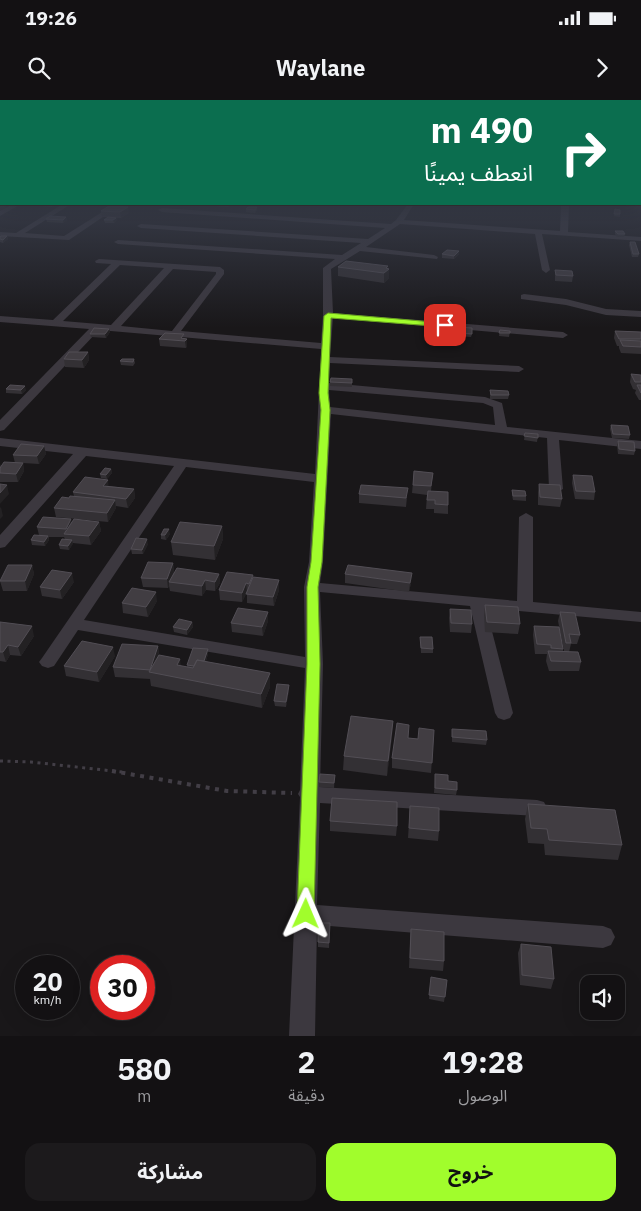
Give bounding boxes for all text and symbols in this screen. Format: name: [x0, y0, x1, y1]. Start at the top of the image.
text: 19:26: [25, 6, 77, 30]
text: Waylane: [276, 53, 365, 82]
icon: search: [25, 54, 53, 82]
icon: forward: [588, 54, 616, 82]
text: 490 m: [430, 107, 533, 153]
icon: right: [551, 120, 616, 185]
text: انعطف يمينًا: [424, 158, 533, 187]
pin: [424, 304, 466, 346]
icon: arrive: [431, 311, 459, 339]
position arrow: [279, 887, 331, 939]
speed limit sign: 30: [90, 955, 155, 1020]
text: 20: [32, 965, 63, 998]
map controls: [580, 975, 625, 1020]
button: sound: [580, 975, 625, 1020]
text: km/h: [33, 992, 62, 1007]
text: 2: [298, 1042, 316, 1081]
text: 19:28: [442, 1042, 524, 1081]
text: 580: [117, 1049, 171, 1088]
text: دقيقة: [288, 1085, 325, 1105]
text: الوصول: [459, 1085, 507, 1105]
text: m: [137, 1086, 151, 1106]
button: مشاركة: [25, 1143, 316, 1201]
button: خروج: [326, 1143, 616, 1201]

